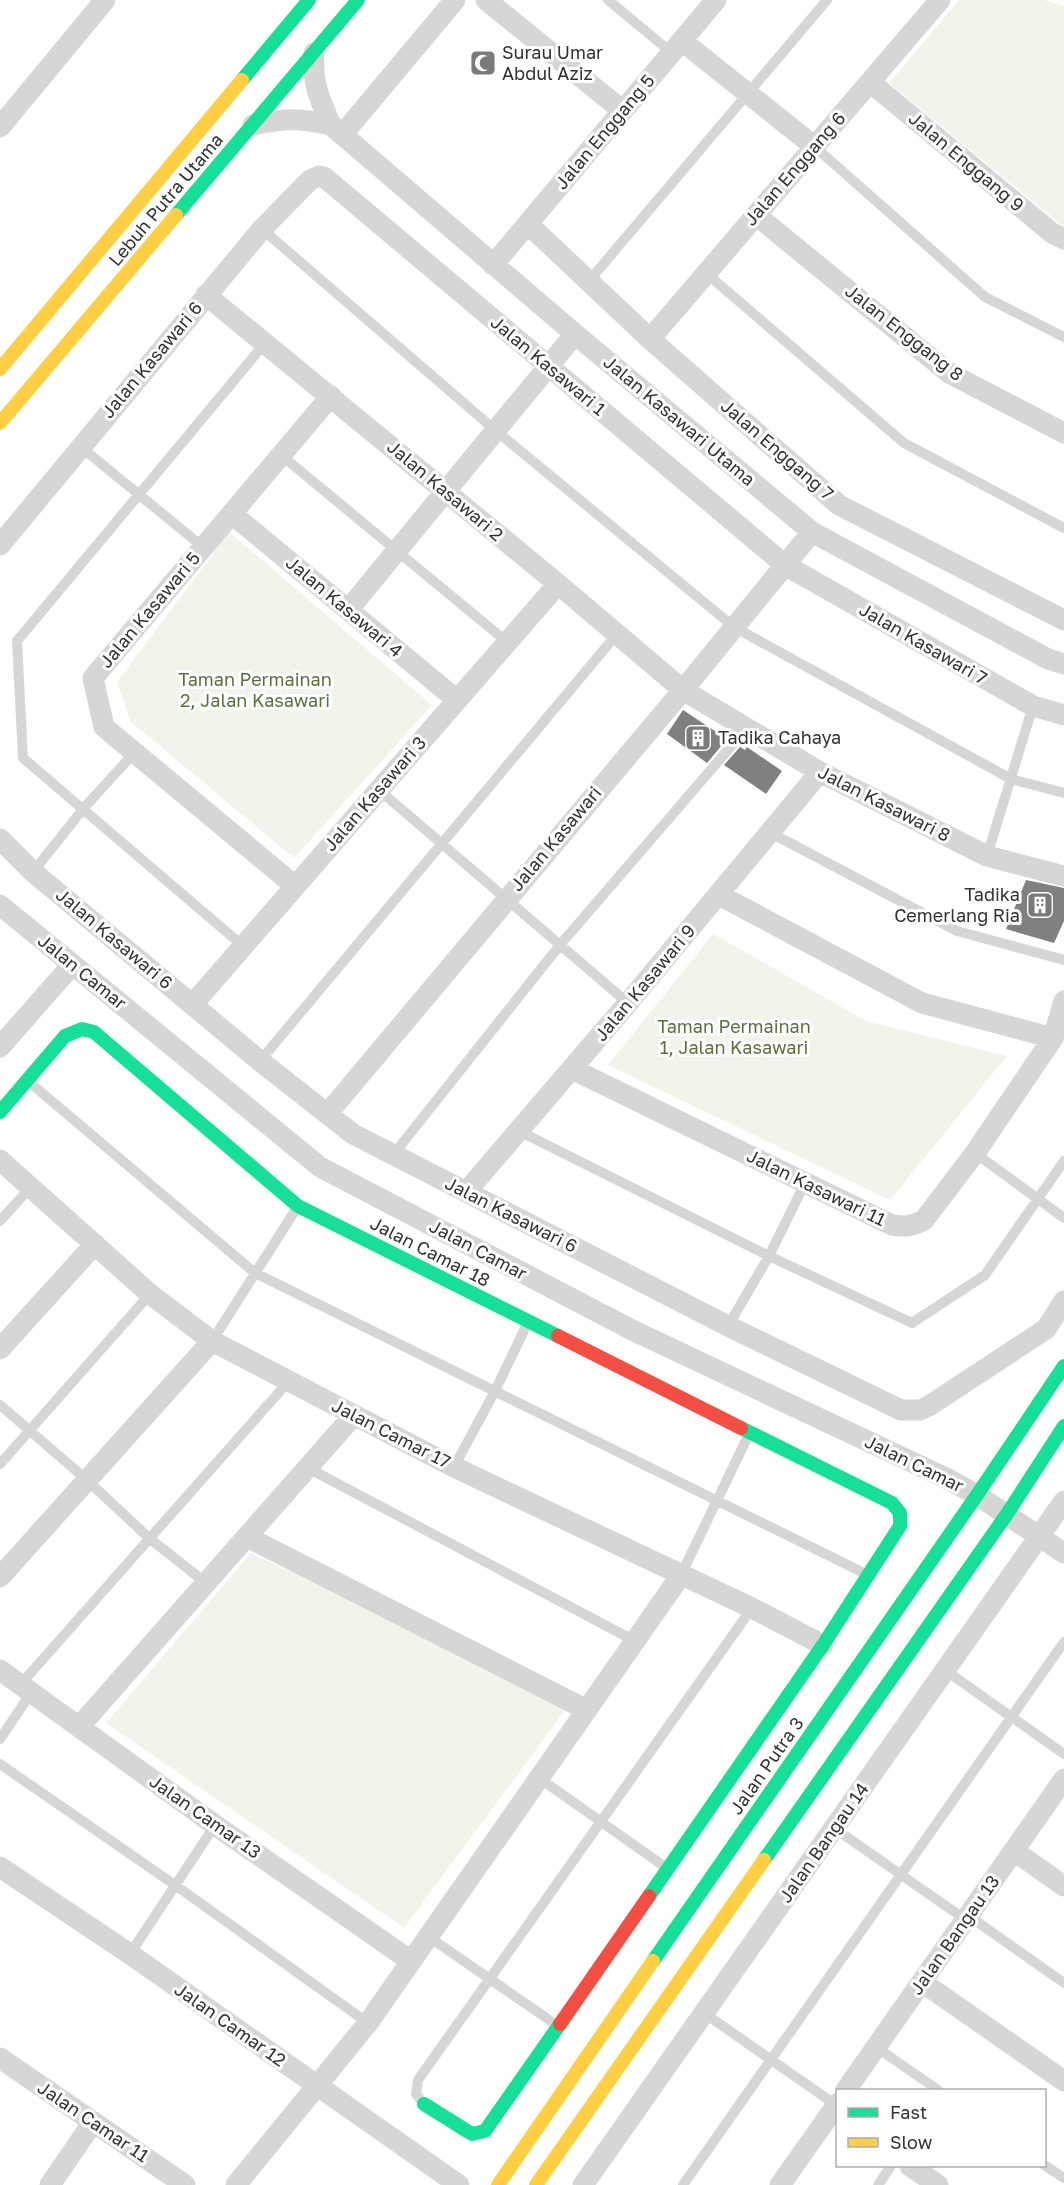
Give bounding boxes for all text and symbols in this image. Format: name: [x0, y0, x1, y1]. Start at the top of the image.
place label: Surau Umar Abdul Aziz: [502, 41, 603, 84]
mosque icon: Surau Umar Abdul Aziz: [468, 48, 498, 78]
street label: Jalan Enggang 5: [550, 69, 659, 193]
street label: Jalan Enggang 6: [739, 107, 850, 230]
street label: Jalan Enggang 9: [905, 107, 1029, 216]
street label: Lebuh Putra Utama: [103, 129, 227, 270]
street label: Jalan Enggang 8: [841, 279, 968, 385]
street label: Jalan Kasawari 6: [96, 297, 206, 422]
street label: Jalan Kasawari 1: [487, 311, 611, 420]
street label: Jalan Kasawari Utama: [599, 350, 760, 490]
street label: Jalan Enggang 7: [717, 394, 839, 504]
street label: Jalan Kasawari 2: [383, 435, 508, 545]
street label: Jalan Kasawari 5: [94, 547, 204, 672]
street label: Jalan Kasawari 4: [282, 551, 407, 661]
street label: Jalan Kasawari 7: [856, 598, 991, 689]
park label: Taman Permainan 2, Jalan Kasawari: [178, 668, 332, 711]
building icon: Tadika Cahaya: [683, 723, 713, 753]
place label: Tadika Cahaya: [718, 726, 841, 748]
street label: Jalan Kasawari 3: [318, 731, 430, 855]
street label: Jalan Kasawari 8: [815, 760, 954, 846]
street label: Jalan Kasawari: [505, 782, 605, 895]
street label: Jalan Kasawari 6: [52, 883, 177, 993]
place label: Tadika Cemerlang Ria: [894, 883, 1020, 926]
building icon: Tadika Cemerlang Ria: [1025, 890, 1055, 920]
street label: Jalan Kasawari 9: [589, 920, 699, 1045]
street label: Jalan Camar: [34, 929, 131, 1014]
park label: Taman Permainan 1, Jalan Kasawari: [657, 1015, 811, 1058]
street label: Jalan Kasawari 11: [743, 1144, 890, 1230]
street label: Jalan Kasawari 6: [442, 1171, 581, 1257]
street label: Jalan Camar 18: [367, 1211, 494, 1291]
street label: Jalan Camar: [426, 1214, 531, 1284]
street label: Jalan Camar 17: [329, 1394, 454, 1472]
street label: Jalan Camar: [861, 1430, 967, 1496]
street label: Jalan Putra 3: [725, 1713, 808, 1818]
street label: Jalan Camar 13: [146, 1770, 266, 1863]
street label: Jalan Bangau 14: [774, 1778, 873, 1907]
street label: Jalan Bangau 13: [905, 1870, 1004, 1998]
street label: Jalan Camar 12: [171, 1978, 290, 2071]
street label: Jalan Camar 11: [34, 2076, 153, 2167]
legend: [836, 2089, 1046, 2167]
text: Fast: [890, 2101, 927, 2123]
text: Slow: [890, 2131, 933, 2153]

